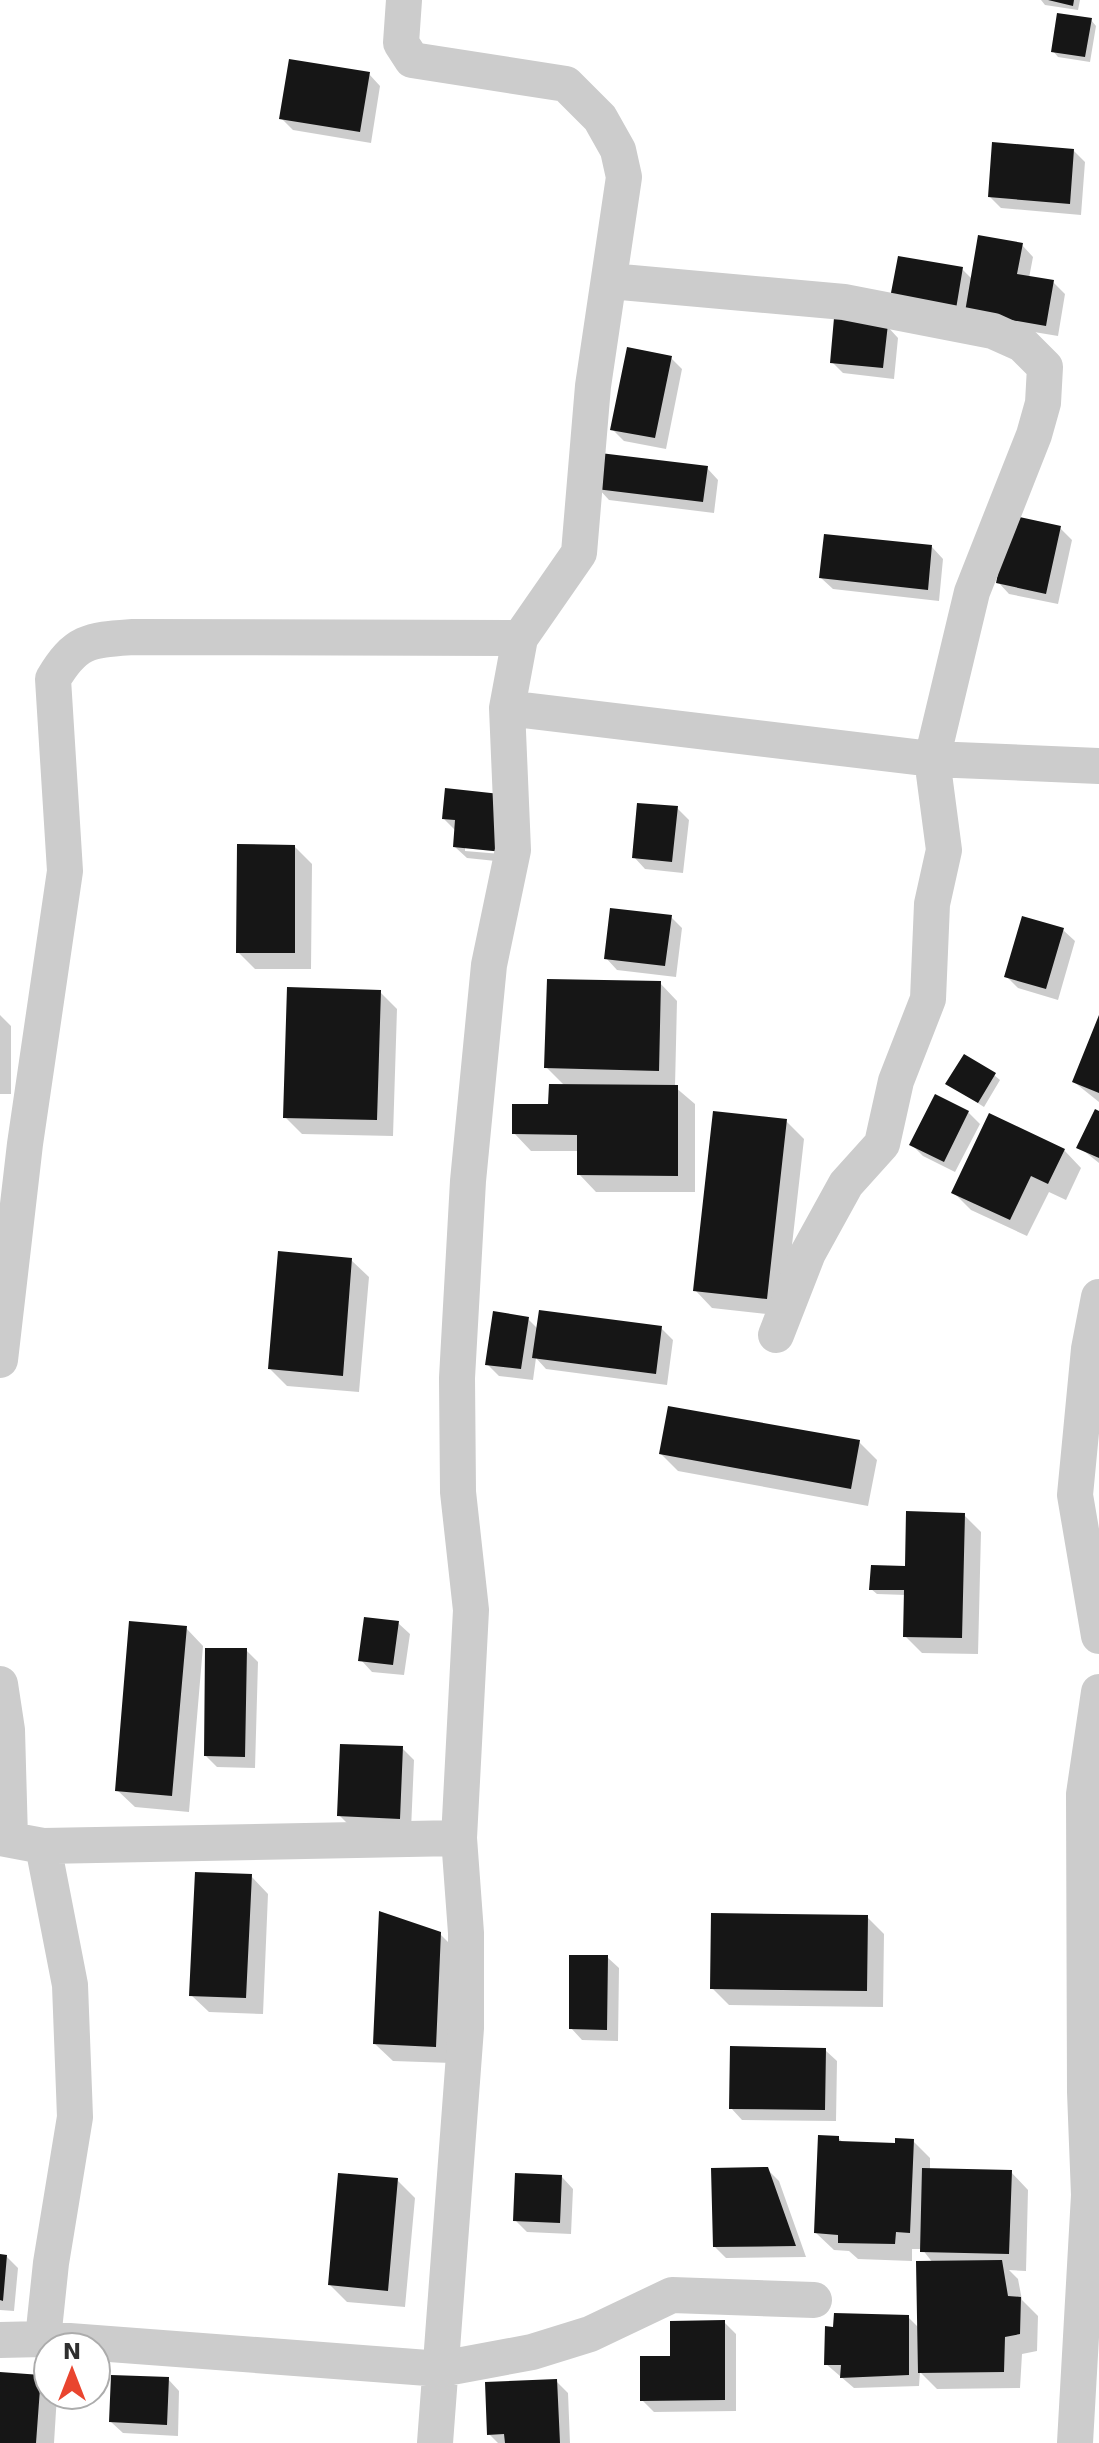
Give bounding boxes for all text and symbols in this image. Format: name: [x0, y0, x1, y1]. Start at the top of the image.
north arrow: [32, 2331, 112, 2411]
text: N: [63, 2339, 81, 2364]

